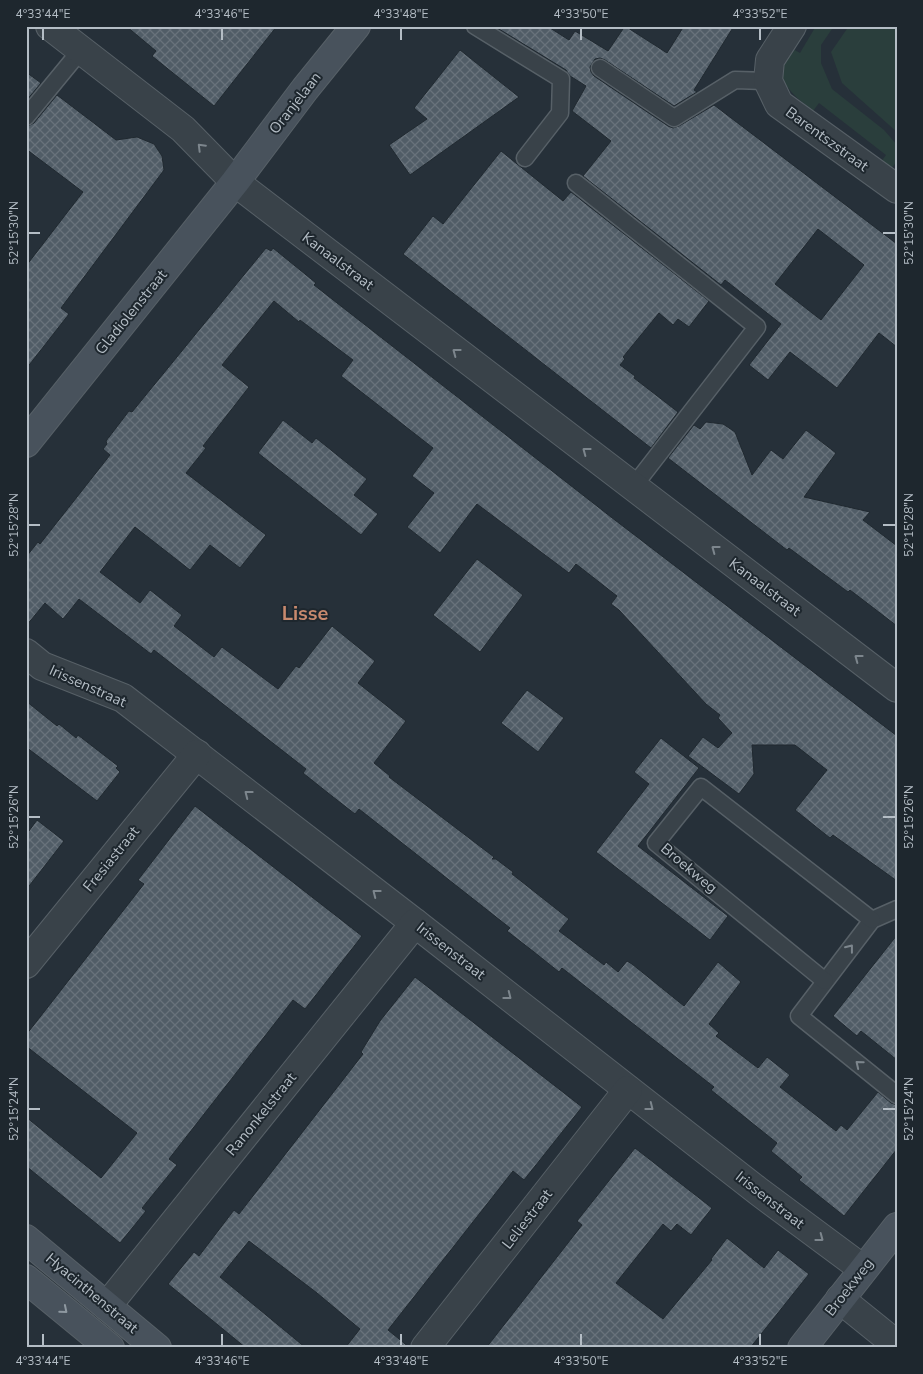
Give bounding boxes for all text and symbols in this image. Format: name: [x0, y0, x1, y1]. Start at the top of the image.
text: 4°33'44"E: [16, 6, 70, 22]
text: 4°33'46"E: [195, 6, 249, 22]
text: 4°33'48"E: [374, 6, 428, 22]
text: 4°33'50"E: [554, 6, 608, 22]
text: 4°33'52"E: [733, 6, 787, 22]
street label: Oranjelaan: [264, 68, 326, 138]
street label: Barentszstraat: [781, 102, 873, 176]
one-way arrow: [197, 144, 206, 153]
text: 52°15'30"N: [6, 201, 22, 265]
text: 52°15'30"N: [901, 201, 917, 265]
street label: Kanaalstraat: [298, 227, 379, 295]
street label: Gladiolenstraat: [91, 265, 172, 359]
one-way arrow: [453, 349, 462, 358]
one-way arrow: [583, 448, 592, 456]
text: 52°15'28"N: [6, 493, 22, 557]
text: 52°15'28"N: [901, 493, 917, 557]
one-way arrow: [712, 547, 721, 555]
street label: Kanaalstraat: [725, 553, 806, 621]
district label: Lisse: [282, 600, 329, 627]
one-way arrow: [855, 656, 864, 664]
street label: Irissenstraat: [46, 660, 130, 712]
text: 52°15'26"N: [6, 785, 22, 849]
text: 52°15'26"N: [901, 785, 917, 849]
one-way arrow: [245, 791, 254, 799]
street label: Fresiastraat: [78, 822, 144, 896]
street label: Broekweg: [656, 838, 722, 898]
one-way arrow: [372, 890, 382, 899]
street label: Irissenstraat: [412, 918, 490, 985]
one-way arrow: [845, 945, 853, 954]
one-way arrow: [502, 991, 511, 999]
one-way arrow: [856, 1062, 865, 1070]
street label: Ranonkelstraat: [221, 1068, 301, 1160]
text: 52°15'24"N: [6, 1077, 22, 1141]
text: 52°15'24"N: [901, 1077, 917, 1141]
one-way arrow: [644, 1101, 654, 1110]
street label: Irissenstraat: [731, 1167, 809, 1234]
street label: Leliestraat: [497, 1184, 557, 1253]
one-way arrow: [814, 1233, 823, 1241]
street label: Hyacinthenstraat: [42, 1248, 143, 1338]
street label: Broekweg: [820, 1254, 878, 1320]
one-way arrow: [58, 1304, 67, 1313]
text: 4°33'44"E: [16, 1353, 70, 1369]
text: 4°33'46"E: [195, 1353, 249, 1369]
text: 4°33'48"E: [374, 1353, 428, 1369]
text: 4°33'50"E: [554, 1353, 608, 1369]
text: 4°33'52"E: [733, 1353, 787, 1369]

